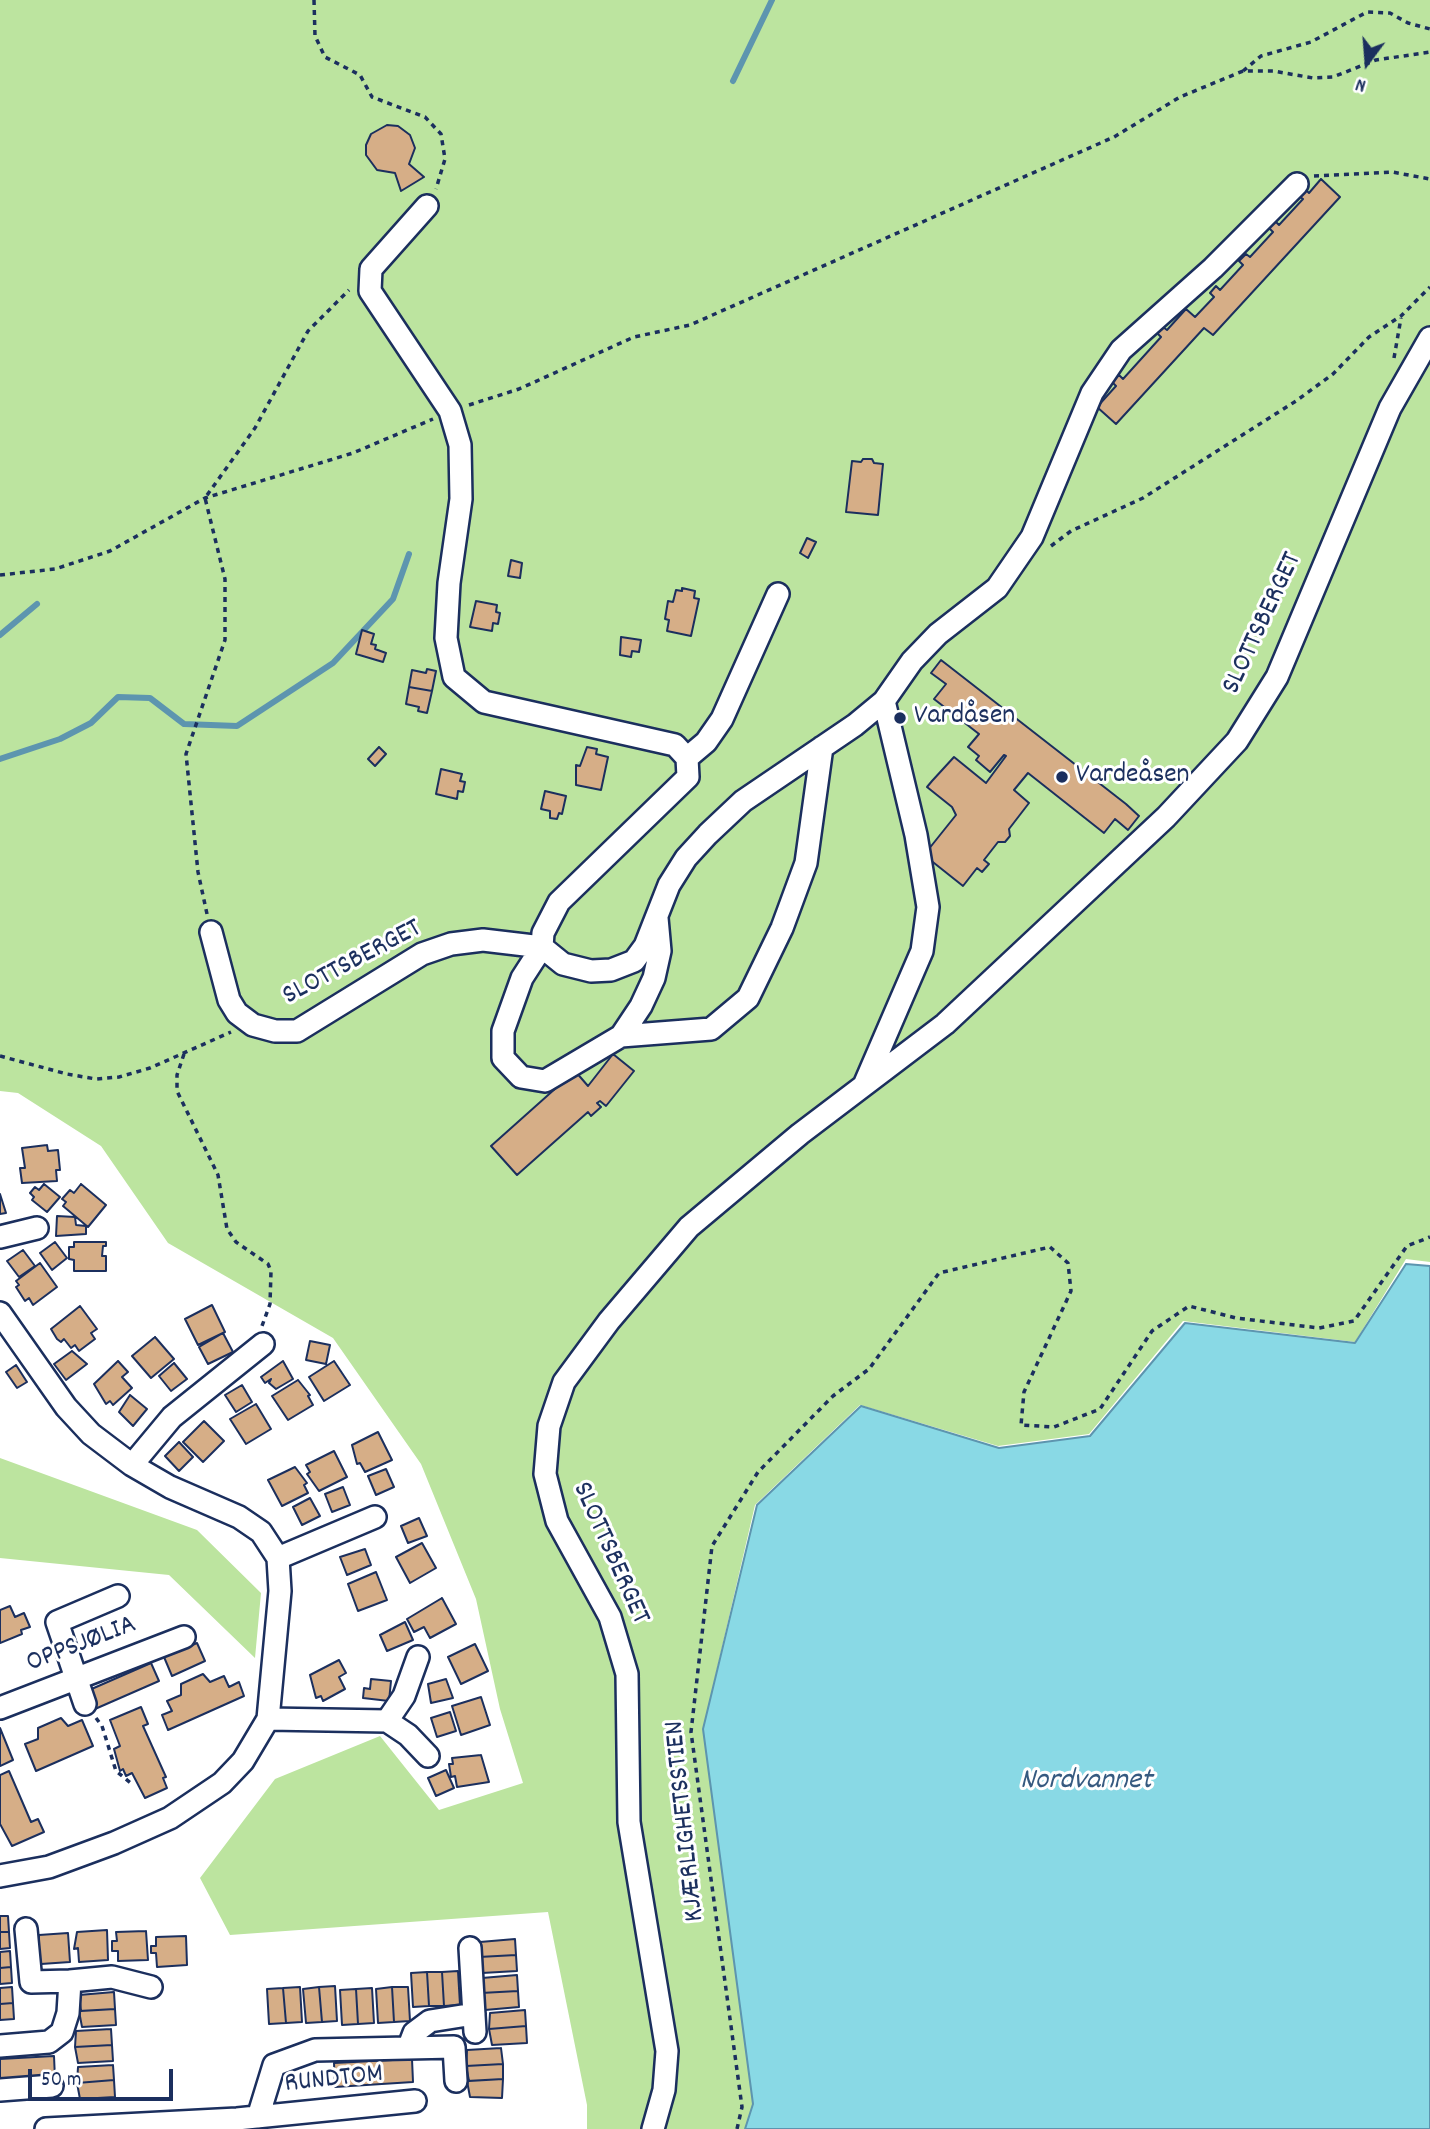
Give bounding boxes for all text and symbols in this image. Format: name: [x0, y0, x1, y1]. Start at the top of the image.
north arrow: [1332, 28, 1402, 98]
text: N: [1353, 69, 1369, 98]
street label: SLOTTSBERGET: [1217, 548, 1311, 700]
place label: Vardåsen: [914, 701, 1015, 735]
marker: Vardåsen: [892, 710, 908, 726]
place label: Vardeåsen: [1076, 760, 1189, 794]
marker: Vardeåsen: [1054, 769, 1070, 785]
street label: SLOTTSBERGET: [278, 913, 428, 1015]
street label: SLOTTSBERGET: [563, 1478, 655, 1630]
street label: OPPSJØLIA: [22, 1610, 142, 1682]
street label: KJÆRLIGHETSSTIEN: [660, 1719, 714, 1923]
water label: Nordvannet: [1020, 1765, 1152, 1801]
scale bar: [32, 2056, 177, 2100]
street label: RUNDTOM: [283, 2059, 385, 2103]
text: 50 m: [41, 2066, 81, 2096]

